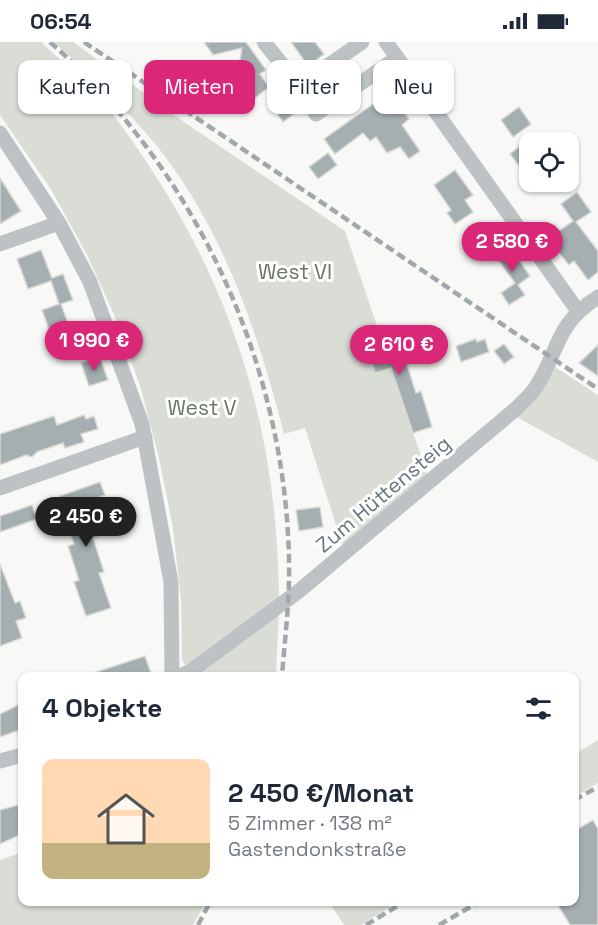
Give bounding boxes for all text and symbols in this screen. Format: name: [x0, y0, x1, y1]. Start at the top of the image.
text: 06:54: [30, 7, 92, 35]
chip: Kaufen: [18, 60, 132, 114]
chip: Mieten: [144, 60, 255, 114]
chip: Filter: [267, 60, 361, 114]
chip: Neu: [373, 60, 454, 114]
map controls: [519, 132, 579, 192]
button: locate: [519, 132, 579, 192]
pin: 2 580 €: [457, 222, 567, 273]
text: 2 580 €: [476, 228, 548, 254]
park label: West VI: [258, 258, 332, 285]
pin: 1 990 €: [39, 321, 149, 372]
pin: 2 610 €: [344, 325, 454, 376]
text: 1 990 €: [59, 327, 129, 353]
text: 2 610 €: [364, 331, 434, 357]
park label: West V: [167, 394, 237, 421]
street label: Zum Hüttensteig: [310, 430, 456, 558]
pin: 2 450 €: [31, 497, 141, 548]
text: 2 450 €: [49, 503, 123, 529]
text: 4 Objekte: [42, 691, 162, 725]
icon: filters: [522, 692, 555, 725]
text: 2 450 €/Monat: [228, 776, 414, 810]
icon: home: [90, 783, 162, 855]
text: 5 Zimmer · 138 m²: [228, 810, 392, 836]
text: Gastendonkstraße: [228, 836, 407, 862]

